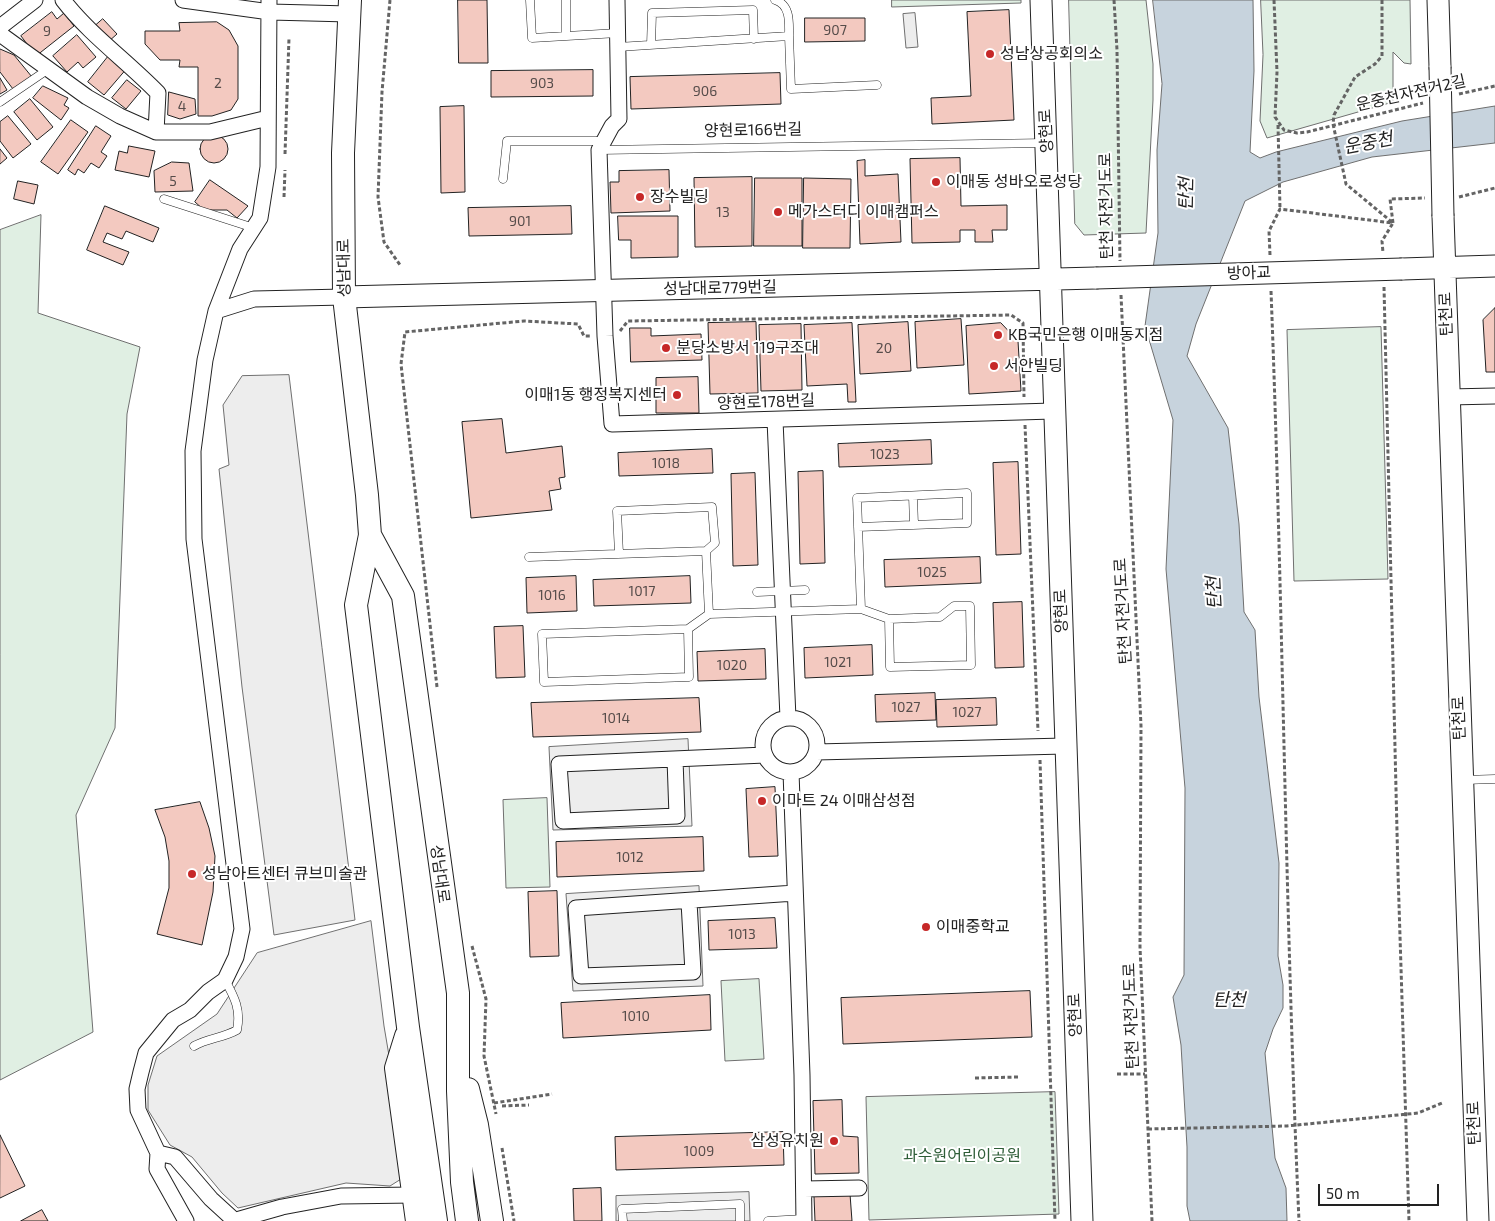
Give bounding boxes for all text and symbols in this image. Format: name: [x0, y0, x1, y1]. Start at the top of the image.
house number: 907: [823, 22, 847, 38]
house number: 9: [43, 23, 51, 39]
place label: 성남상공회의소: [1000, 44, 1103, 64]
marker: 성남상공회의소: [984, 48, 996, 60]
street label: 운중천자전거2길: [1354, 71, 1468, 115]
house number: 2: [214, 75, 222, 91]
house number: 903: [530, 75, 554, 91]
house number: 906: [693, 83, 717, 99]
house number: 4: [178, 98, 186, 114]
street label: 양현로: [1035, 108, 1057, 154]
street label: 양현로166번길: [704, 120, 802, 140]
water label: 운중천: [1342, 128, 1394, 158]
street label: 탄천 자전거도로: [1095, 153, 1117, 259]
place label: 이매동 성바오로성당: [946, 172, 1082, 192]
house number: 5: [169, 173, 177, 189]
marker: 이매동 성바오로성당: [930, 176, 942, 188]
water label: 탄천: [1175, 177, 1197, 211]
place label: 장수빌딩: [650, 187, 709, 207]
marker: 장수빌딩: [634, 191, 646, 203]
place label: 메가스터디 이매캠퍼스: [788, 202, 939, 222]
house number: 13: [716, 204, 730, 220]
marker: 메가스터디 이매캠퍼스: [772, 206, 784, 218]
house number: 901: [509, 213, 531, 229]
street label: 성남대로: [334, 238, 354, 298]
street label: 방아교: [1227, 263, 1271, 283]
street label: 성남대로779번길: [663, 277, 777, 299]
street label: 탄천로: [1436, 292, 1456, 336]
place label: KB국민은행 이매동지점: [1008, 325, 1163, 345]
marker: KB국민은행 이매동지점: [992, 329, 1004, 341]
place label: 분당소방서 119구조대: [676, 338, 819, 358]
house number: 20: [876, 340, 892, 356]
marker: 분당소방서 119구조대: [660, 342, 672, 354]
place label: 서안빌딩: [1004, 356, 1063, 376]
marker: 서안빌딩: [988, 360, 1000, 372]
place label: 이매1동 행정복지센터: [525, 385, 667, 405]
marker: 이매1동 행정복지센터: [671, 389, 683, 401]
street label: 양현로178번길: [717, 391, 815, 413]
house number: 1023: [870, 446, 900, 462]
house number: 1018: [652, 455, 680, 471]
street label: 탄천 자전거도로: [1111, 557, 1135, 665]
house number: 1025: [917, 564, 947, 580]
water label: 탄천: [1202, 576, 1226, 610]
house number: 1017: [629, 583, 655, 599]
house number: 1016: [538, 587, 566, 603]
street label: 양현로: [1051, 589, 1071, 633]
house number: 1021: [824, 654, 852, 670]
house number: 1020: [717, 657, 747, 673]
street label: 탄천로: [1449, 696, 1469, 740]
house number: 1027: [891, 699, 921, 715]
house number: 1027: [952, 704, 982, 720]
house number: 1014: [602, 710, 630, 726]
place label: 이마트 24 이매삼성점: [772, 791, 916, 811]
marker: 이마트 24 이매삼성점: [756, 795, 768, 807]
street label: 성남대로: [426, 844, 454, 904]
house number: 1012: [616, 849, 644, 865]
place label: 성남아트센터 큐브미술관: [202, 864, 367, 884]
marker: 성남아트센터 큐브미술관: [186, 868, 198, 880]
place label: 이매중학교: [936, 917, 1010, 937]
marker: 이매중학교: [920, 921, 932, 933]
house number: 1013: [728, 926, 756, 942]
street label: 탄천 자전거도로: [1120, 962, 1142, 1070]
water label: 탄천: [1212, 989, 1246, 1011]
street label: 양현로: [1065, 993, 1085, 1037]
house number: 1010: [622, 1008, 650, 1024]
street label: 탄천로: [1464, 1101, 1484, 1145]
place label: 삼성유치원: [750, 1131, 824, 1151]
marker: 삼성유치원: [828, 1135, 840, 1147]
house number: 1009: [684, 1143, 714, 1159]
park label: 과수원어린이공원: [903, 1146, 1021, 1166]
scale bar: [1320, 1174, 1441, 1206]
text: 50 m: [1326, 1184, 1360, 1202]

